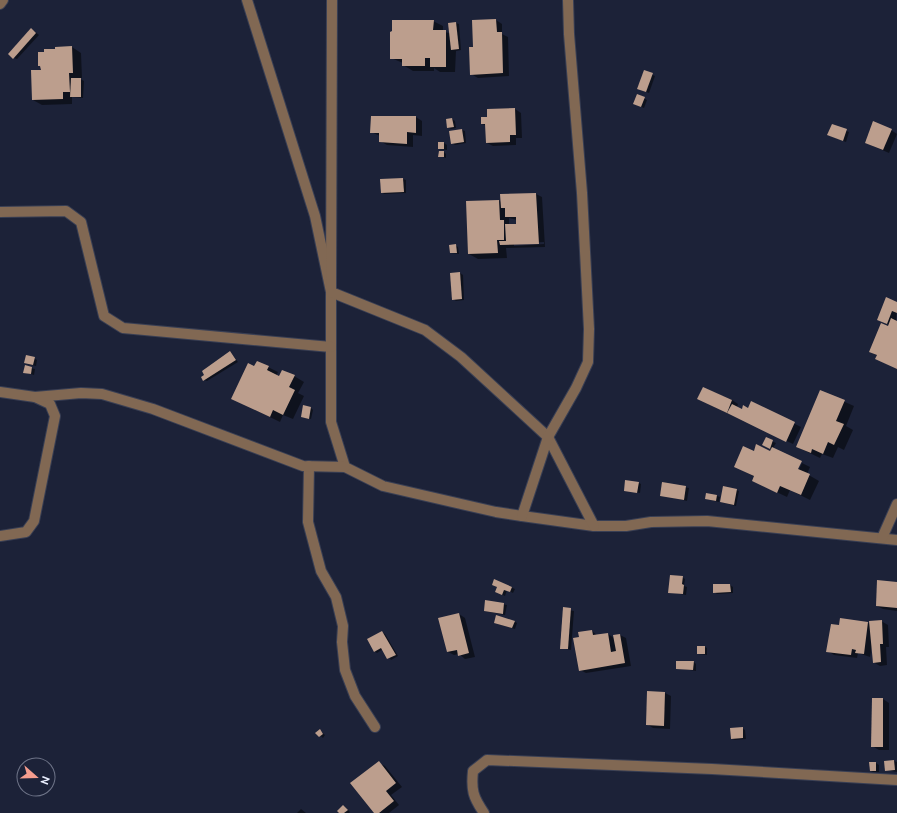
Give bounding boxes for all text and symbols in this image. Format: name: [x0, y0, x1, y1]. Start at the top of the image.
north arrow: [16, 757, 56, 797]
text: N: [38, 775, 52, 786]

